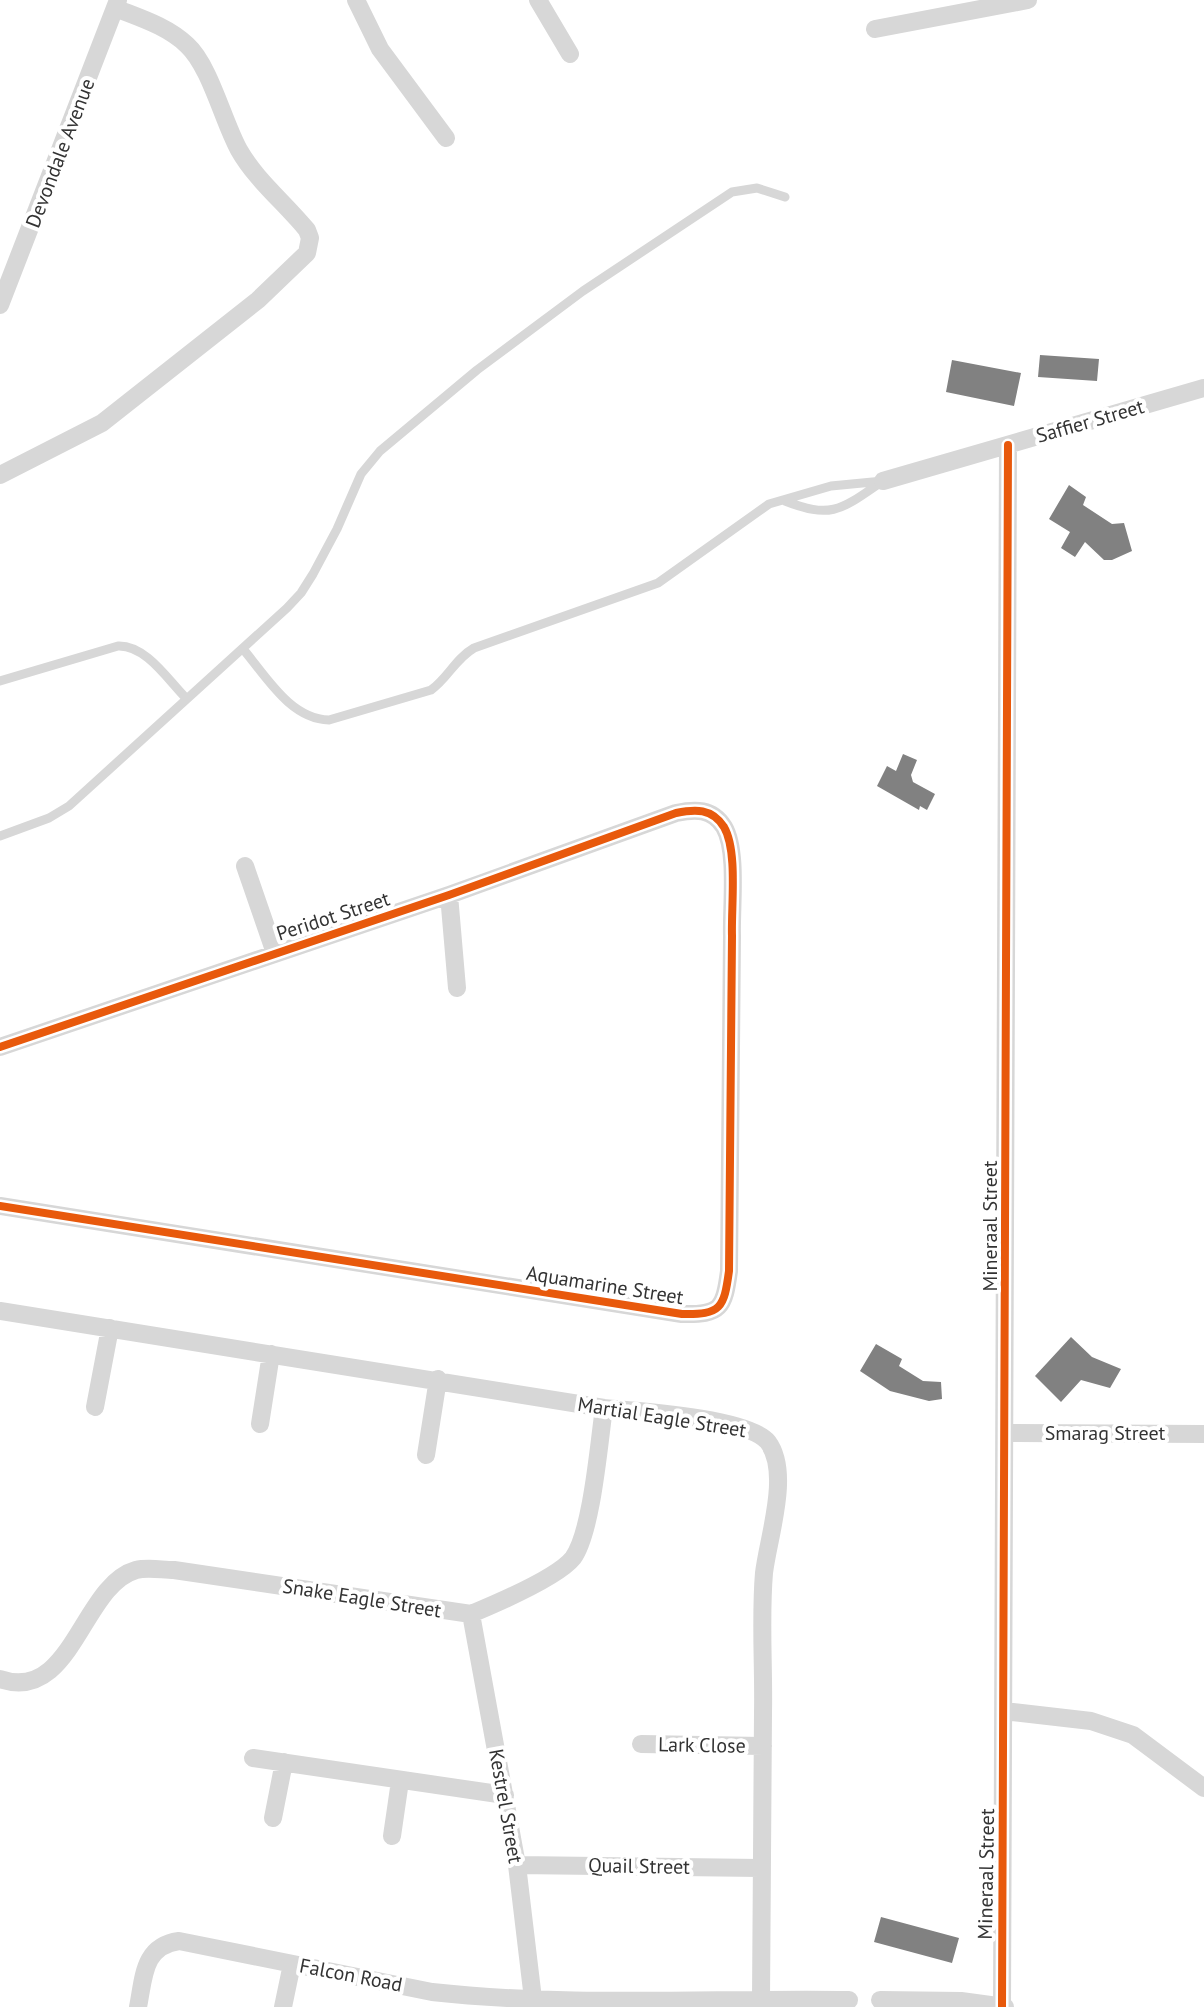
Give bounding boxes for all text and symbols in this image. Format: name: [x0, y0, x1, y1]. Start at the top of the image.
street label: Devondale Avenue: [20, 75, 100, 231]
street label: Saffier Street: [1033, 393, 1147, 449]
street label: Peridot Street: [273, 885, 393, 947]
street label: Mineraal Street: [977, 1160, 1003, 1292]
street label: Aquamarine Street: [525, 1260, 686, 1310]
street label: Martial Eagle Street: [576, 1391, 748, 1443]
street label: Smarag Street: [1045, 1420, 1166, 1446]
street label: Snake Eagle Street: [281, 1573, 443, 1623]
street label: Lark Close: [658, 1731, 746, 1759]
street label: Kestrel Street: [483, 1747, 529, 1866]
street label: Mineraal Street: [972, 1808, 1000, 1940]
street label: Quail Street: [588, 1852, 690, 1880]
street label: Falcon Road: [297, 1952, 405, 1998]

